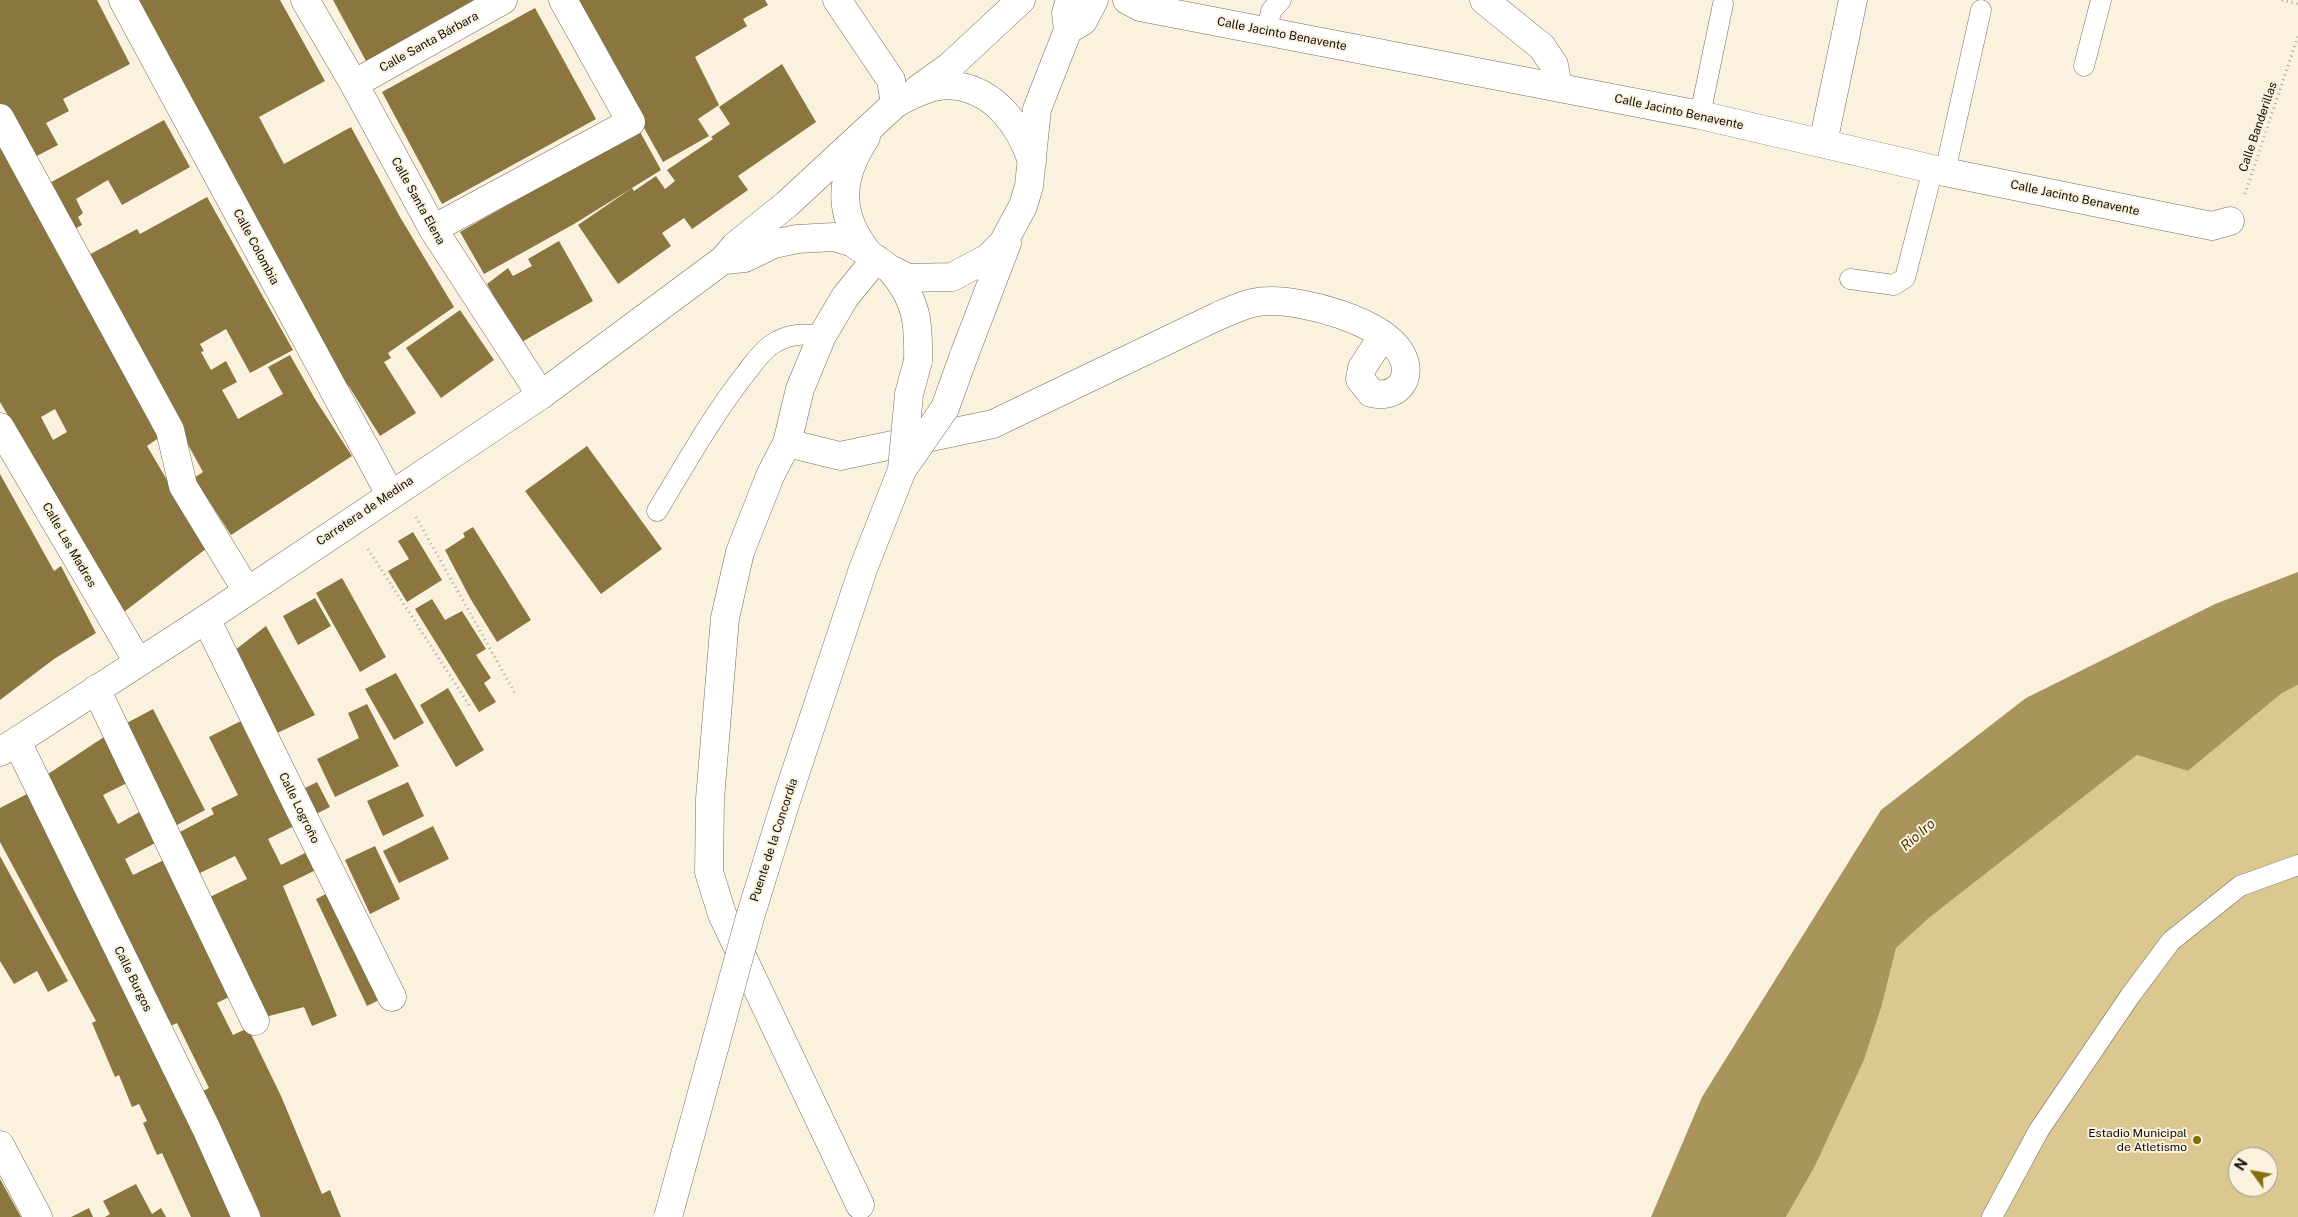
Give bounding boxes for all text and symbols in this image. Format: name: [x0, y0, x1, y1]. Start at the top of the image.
street label: Calle Santa Bárbara: [377, 9, 481, 75]
street label: Calle Jacinto Benavente: [1216, 14, 1348, 54]
street label: Calle Banderillas: [2236, 80, 2280, 174]
street label: Calle Jacinto Benavente: [1613, 91, 1745, 133]
street label: Calle Santa Elena: [388, 155, 448, 247]
street label: Calle Jacinto Benavente: [2009, 177, 2141, 219]
street label: Calle Colombia: [230, 207, 282, 287]
street label: Carretera de Medina: [314, 473, 416, 549]
street label: Calle Las Madres: [39, 500, 99, 590]
street label: Calle Logroño: [276, 770, 322, 846]
street label: Puente de la Concordia: [747, 776, 801, 904]
water label: Rio Iro: [1897, 815, 1939, 855]
street label: Calle Burgos: [111, 944, 155, 1014]
place label: Estadio Municipal de Atletismo: [2088, 1126, 2187, 1154]
marker: Estadio Municipal de Atletismo: [2191, 1134, 2203, 1146]
north arrow: [2228, 1147, 2278, 1197]
text: N: [2231, 1156, 2251, 1173]

